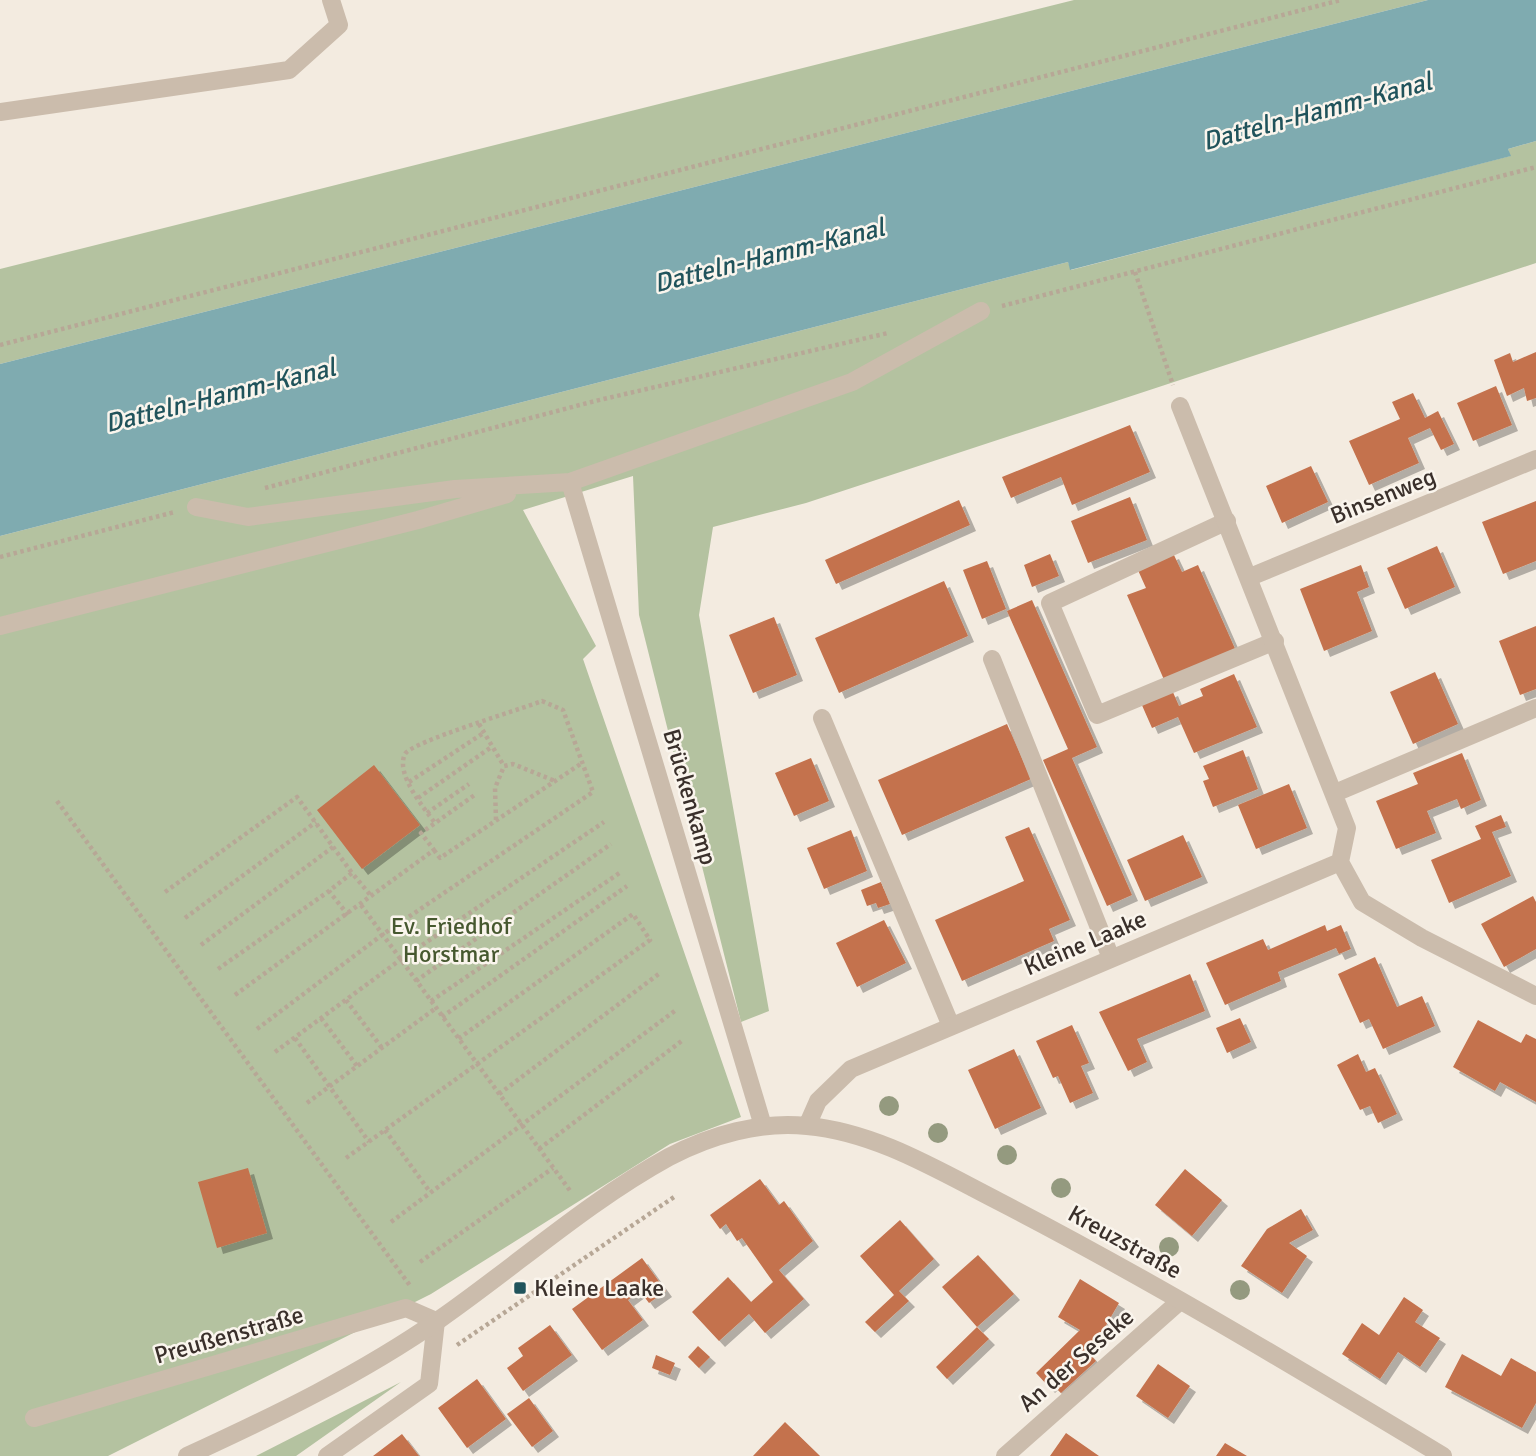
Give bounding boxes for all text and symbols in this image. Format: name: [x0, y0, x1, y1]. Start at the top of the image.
water label: Datteln-Hamm-Kanal: [1199, 65, 1438, 158]
water label: Datteln-Hamm-Kanal: [651, 211, 890, 300]
water label: Datteln-Hamm-Kanal: [102, 351, 341, 440]
street label: Binsenweg: [1326, 461, 1440, 531]
street label: Brückenkamp: [656, 726, 724, 868]
street label: Kleine Laake: [1019, 904, 1151, 982]
park label: Ev. Friedhof Horstmar: [391, 911, 512, 969]
street label: Kreuzstraße: [1063, 1199, 1187, 1285]
place label: Kleine Laake: [534, 1273, 664, 1303]
marker: Kleine Laake: [512, 1280, 528, 1296]
street label: Preußenstraße: [151, 1299, 307, 1371]
street label: An der Seseke: [1012, 1302, 1140, 1418]

